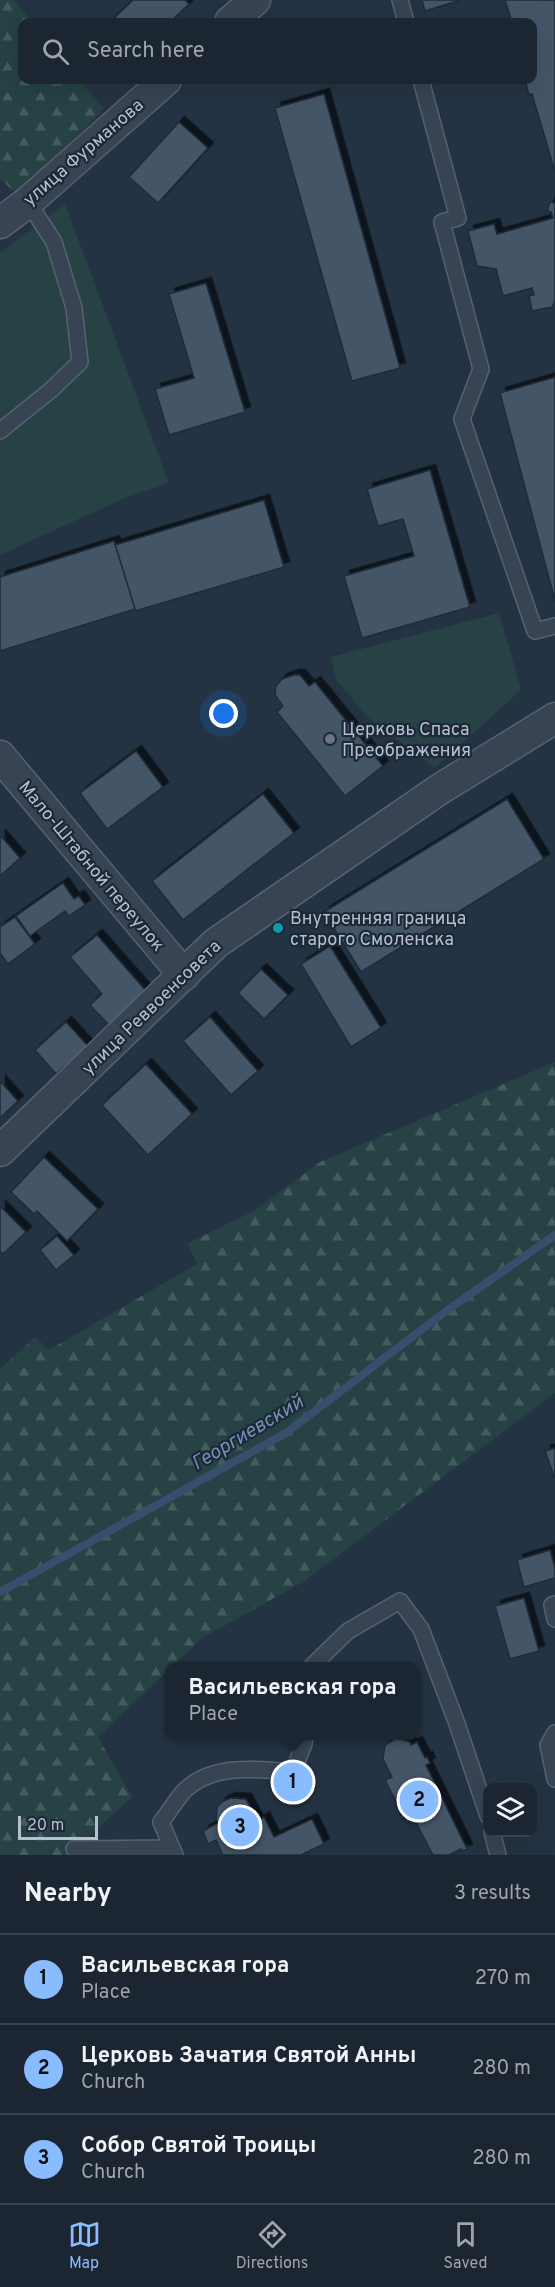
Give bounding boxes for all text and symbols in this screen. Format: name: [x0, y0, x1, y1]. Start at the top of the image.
search box: [18, 18, 537, 84]
icon: search: [39, 35, 72, 68]
text: Search here: [87, 38, 205, 65]
street label: улица Фурманова: [19, 94, 149, 212]
your location: [209, 699, 238, 728]
place label: Церковь Спаса Преображения: [342, 719, 471, 763]
marker: Церковь Спаса Преображения: [323, 732, 337, 746]
street label: Мало-Штабной переулок: [13, 777, 169, 957]
place label: Внутренняя граница старого Смоленска: [290, 908, 466, 952]
marker: Внутренняя граница старого Смоленска: [271, 921, 285, 935]
street label: улица Реввоенсовета: [78, 936, 227, 1081]
water label: Георгиевский: [187, 1389, 310, 1477]
popup: [165, 1662, 420, 1740]
text: Васильевская гора: [188, 1675, 397, 1702]
text: Place: [188, 1702, 238, 1728]
pin: 1: [274, 1760, 312, 1804]
pin: 2: [400, 1778, 438, 1822]
map controls: [483, 1783, 537, 1837]
button: layers: [483, 1783, 537, 1837]
pin: 3: [220, 1804, 260, 1850]
scale bar: [18, 1813, 98, 1840]
text: 20 m: [27, 1816, 64, 1836]
text: Nearby: [24, 1878, 112, 1911]
text: 3 results: [454, 1881, 531, 1907]
text: Васильевская гора: [81, 1953, 289, 1980]
text: 1: [40, 1966, 48, 1992]
text: 270 m: [475, 1966, 531, 1992]
text: Place: [81, 1980, 131, 2006]
text: Церковь Зачатия Святой Анны: [81, 2043, 416, 2070]
text: 2: [37, 2056, 50, 2082]
text: 280 m: [472, 2056, 531, 2082]
text: Church: [81, 2070, 145, 2096]
text: Собор Святой Троицы: [81, 2133, 316, 2160]
text: 3: [38, 2146, 50, 2172]
text: 280 m: [472, 2146, 531, 2172]
text: Church: [81, 2160, 145, 2186]
tab: Map: [68, 2218, 101, 2274]
tab: Directions: [236, 2218, 308, 2274]
tab: Saved: [443, 2218, 487, 2274]

